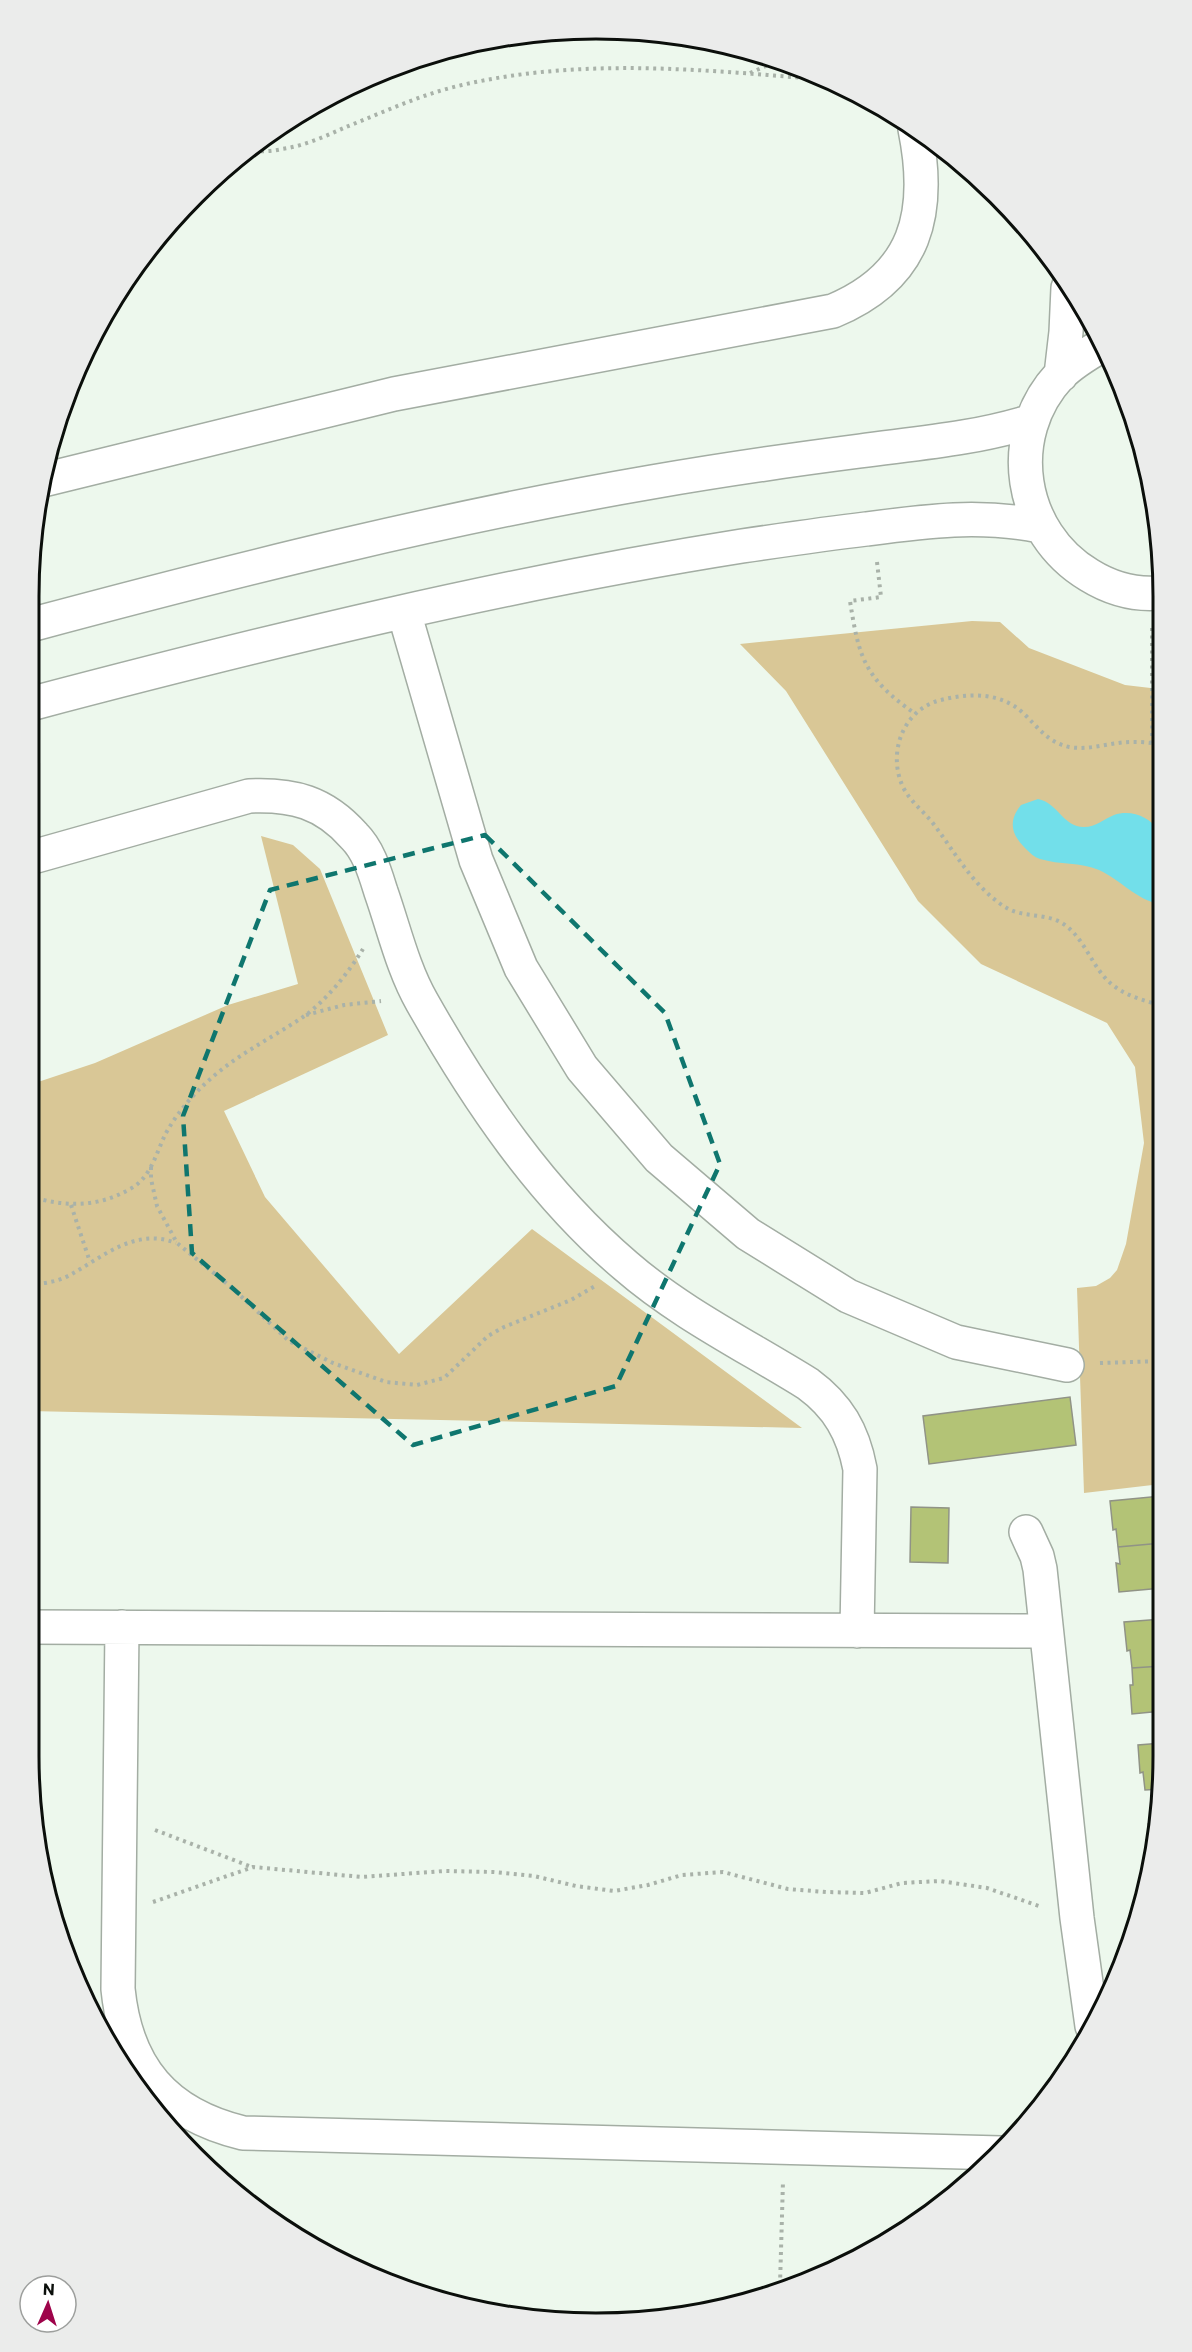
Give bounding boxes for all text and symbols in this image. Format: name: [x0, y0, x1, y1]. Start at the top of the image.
north arrow: [18, 2274, 78, 2334]
text: N: [42, 2279, 55, 2298]

